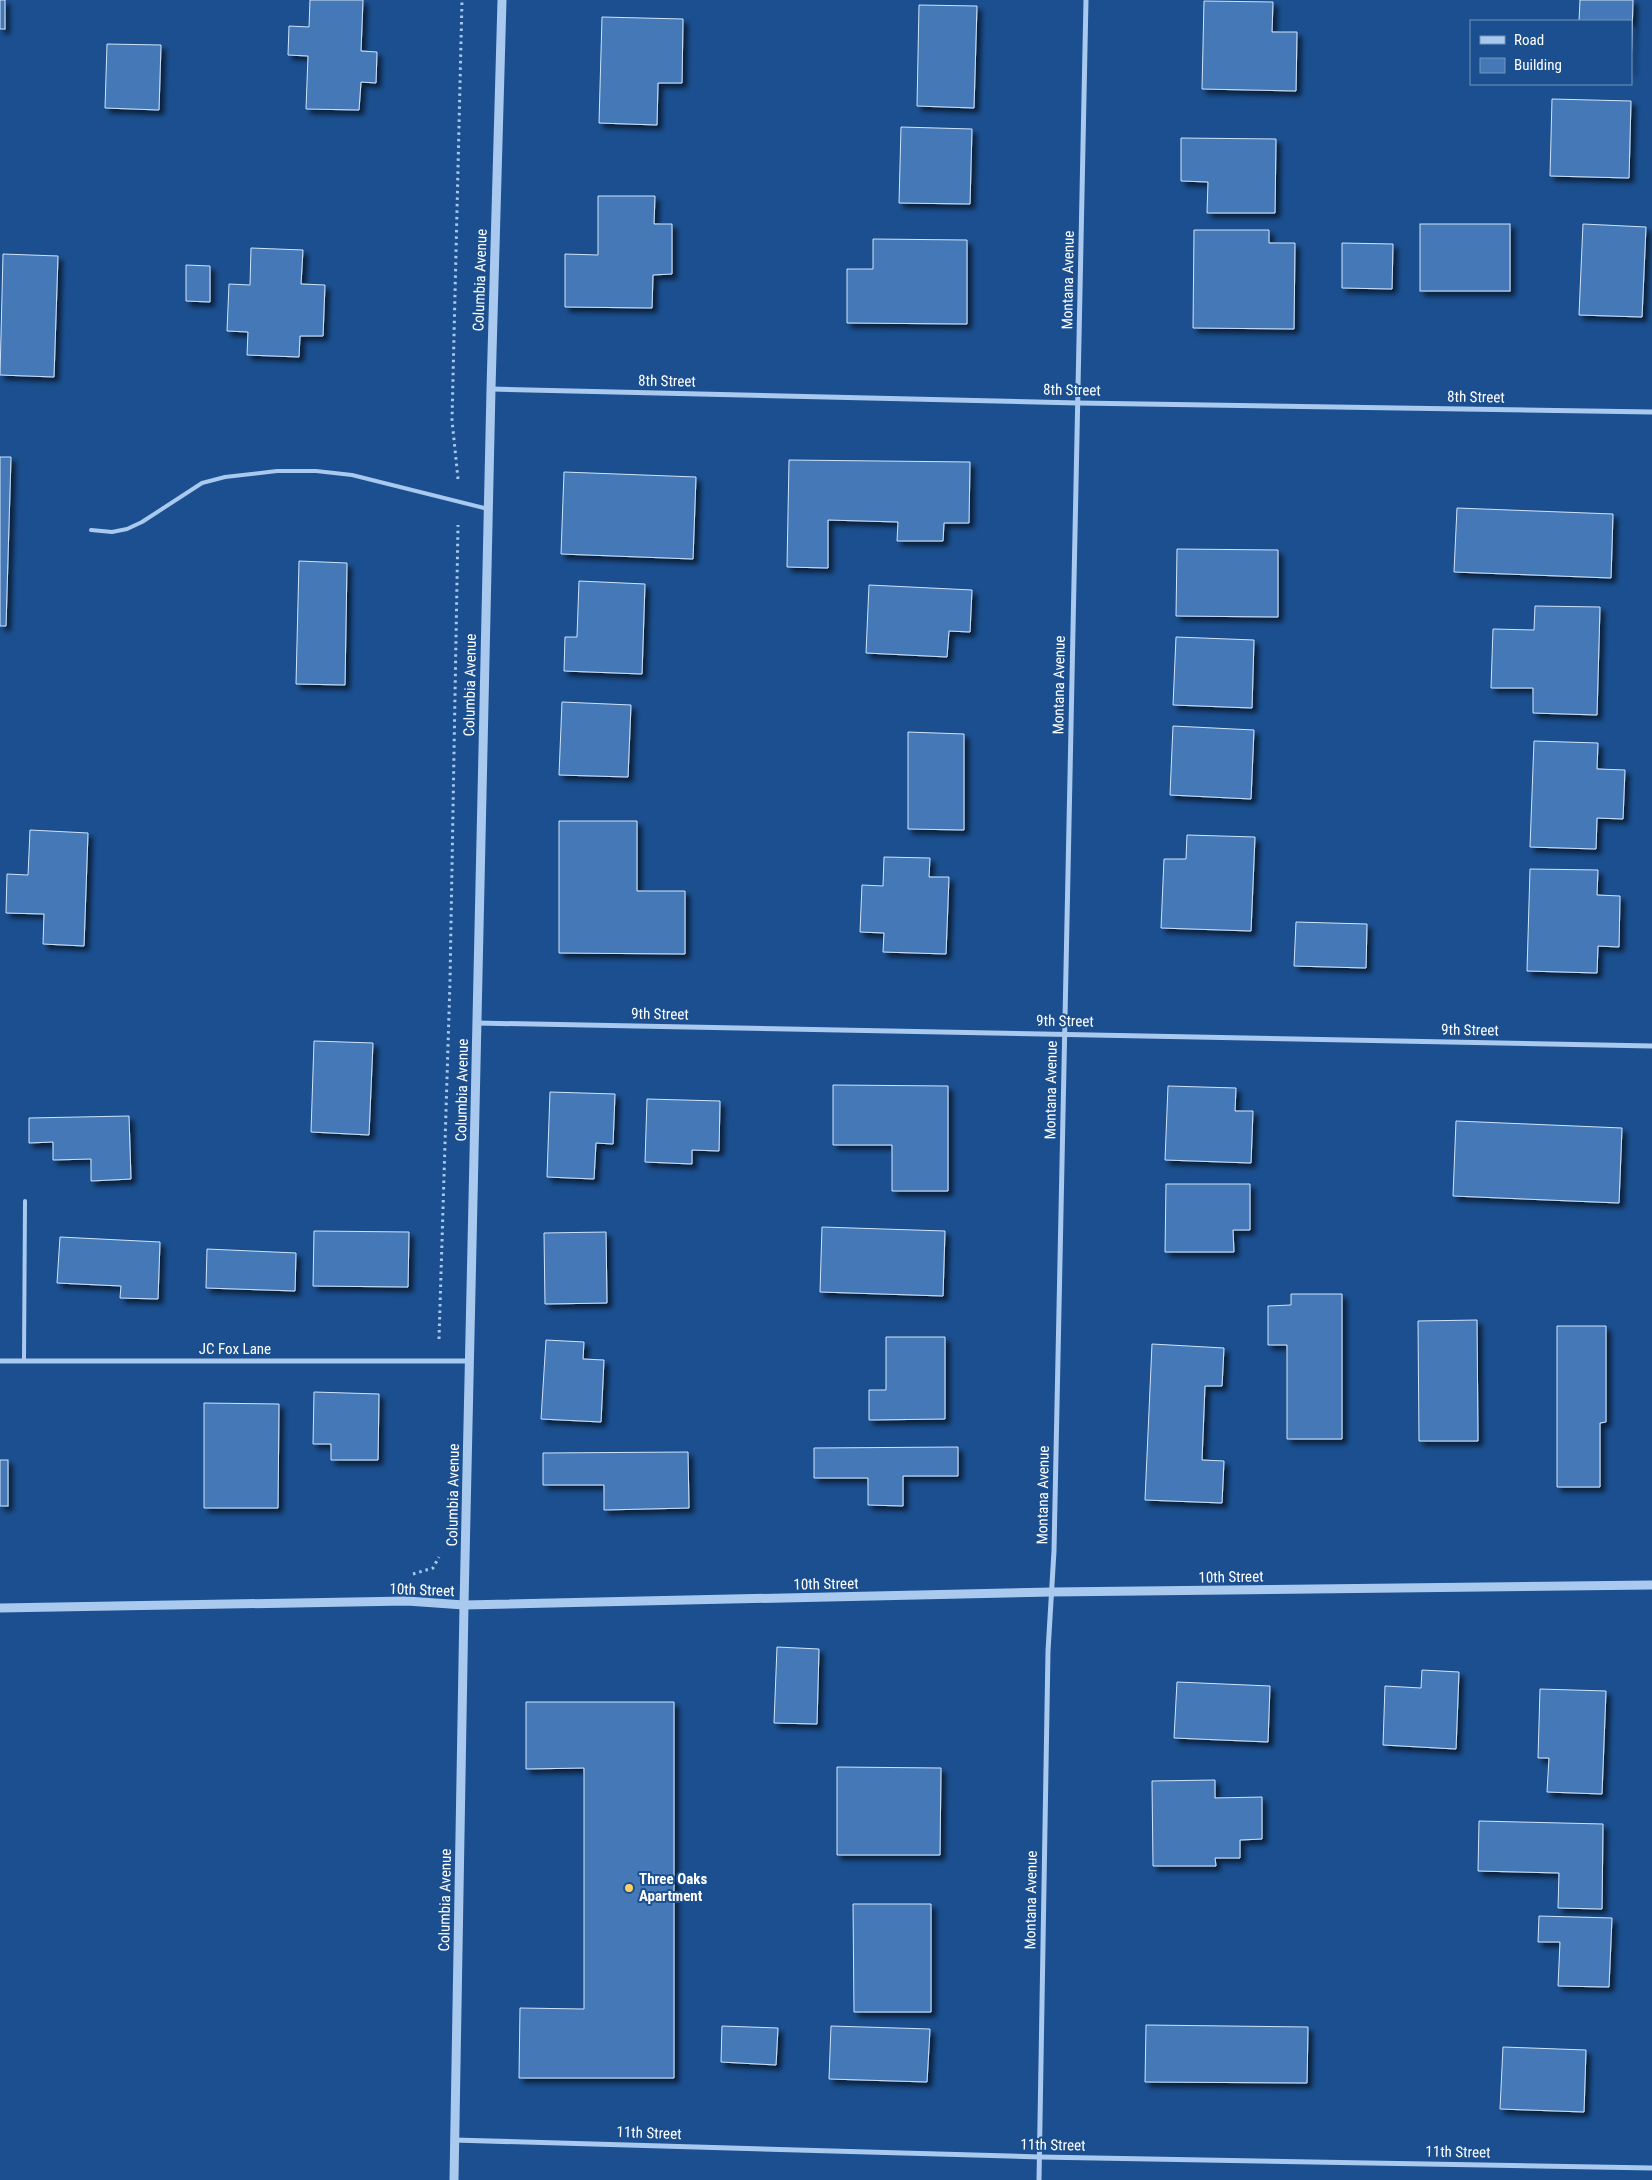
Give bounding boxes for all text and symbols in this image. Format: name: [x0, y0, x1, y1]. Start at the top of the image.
legend: [1470, 20, 1632, 85]
text: Road: [1514, 31, 1544, 49]
text: Building: [1514, 56, 1562, 74]
street label: Columbia Avenue: [469, 228, 491, 332]
street label: Montana Avenue: [1058, 230, 1078, 330]
street label: 8th Street: [638, 371, 696, 391]
street label: 8th Street: [1043, 380, 1101, 400]
street label: 8th Street: [1447, 387, 1505, 407]
street label: Columbia Avenue: [460, 634, 480, 736]
street label: Montana Avenue: [1049, 635, 1069, 735]
street label: 9th Street: [631, 1004, 689, 1024]
street label: 9th Street: [1036, 1011, 1094, 1031]
street label: 9th Street: [1441, 1020, 1499, 1040]
street label: Columbia Avenue: [452, 1039, 472, 1141]
street label: Montana Avenue: [1041, 1040, 1061, 1140]
street label: JC Fox Lane: [199, 1340, 271, 1358]
street label: Columbia Avenue: [443, 1444, 463, 1546]
street label: Montana Avenue: [1033, 1445, 1053, 1545]
street label: 10th Street: [1198, 1567, 1264, 1587]
street label: 10th Street: [793, 1574, 859, 1594]
street label: 10th Street: [389, 1580, 455, 1600]
street label: Columbia Avenue: [435, 1849, 455, 1951]
street label: Montana Avenue: [1021, 1850, 1041, 1950]
place label: Three Oaks Apartment: [639, 1870, 707, 1905]
marker: Three Oaks Apartment: [623, 1882, 635, 1894]
street label: 11th Street: [616, 2123, 682, 2143]
street label: 11th Street: [1020, 2135, 1086, 2155]
street label: 11th Street: [1425, 2142, 1491, 2162]

